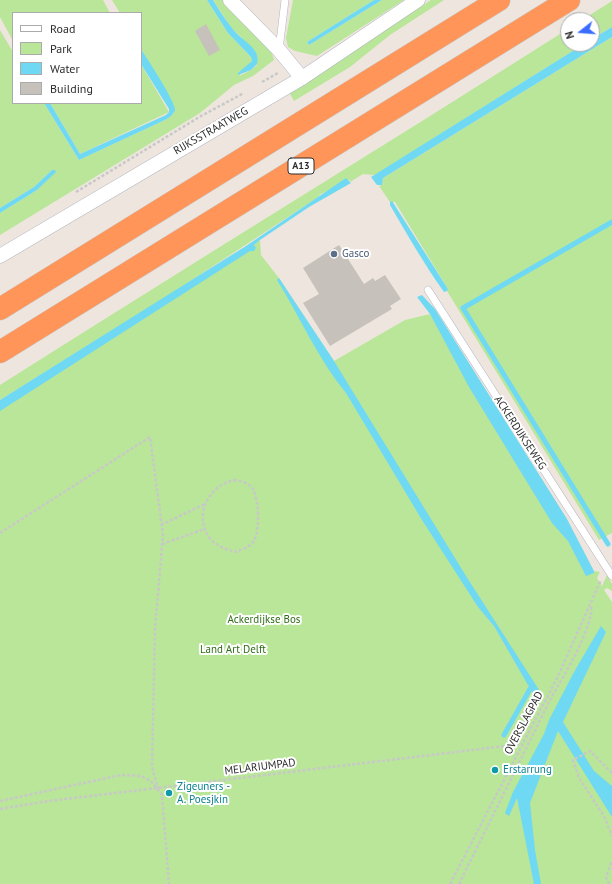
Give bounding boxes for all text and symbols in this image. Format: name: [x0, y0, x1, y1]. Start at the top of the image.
legend: [12, 12, 142, 104]
north arrow: [560, 12, 600, 52]
text: Road: [50, 21, 75, 36]
text: N: [562, 30, 577, 41]
text: Park: [50, 41, 72, 56]
text: Water: [50, 61, 80, 76]
text: Building: [50, 81, 93, 96]
street label: RIJKSSTRAATWEG: [171, 104, 251, 158]
road number: A13: [288, 158, 314, 174]
place label: Gasco: [342, 247, 369, 261]
marker: Gasco: [329, 249, 339, 259]
street label: ACKERDIJKSEWEG: [491, 394, 549, 472]
park label: Ackerdijkse Bos: [228, 613, 300, 627]
park label: Land Art Delft: [200, 643, 266, 657]
street label: OVERSLAGPAD: [502, 689, 546, 757]
street label: MELARIUMPAD: [224, 756, 296, 778]
place label: Erstarrung: [503, 763, 552, 777]
marker: Erstarrung: [490, 765, 500, 775]
place label: Zigeuners - A. Poesjkin: [177, 780, 230, 806]
marker: Zigeuners - A. Poesjkin: [164, 788, 174, 798]

